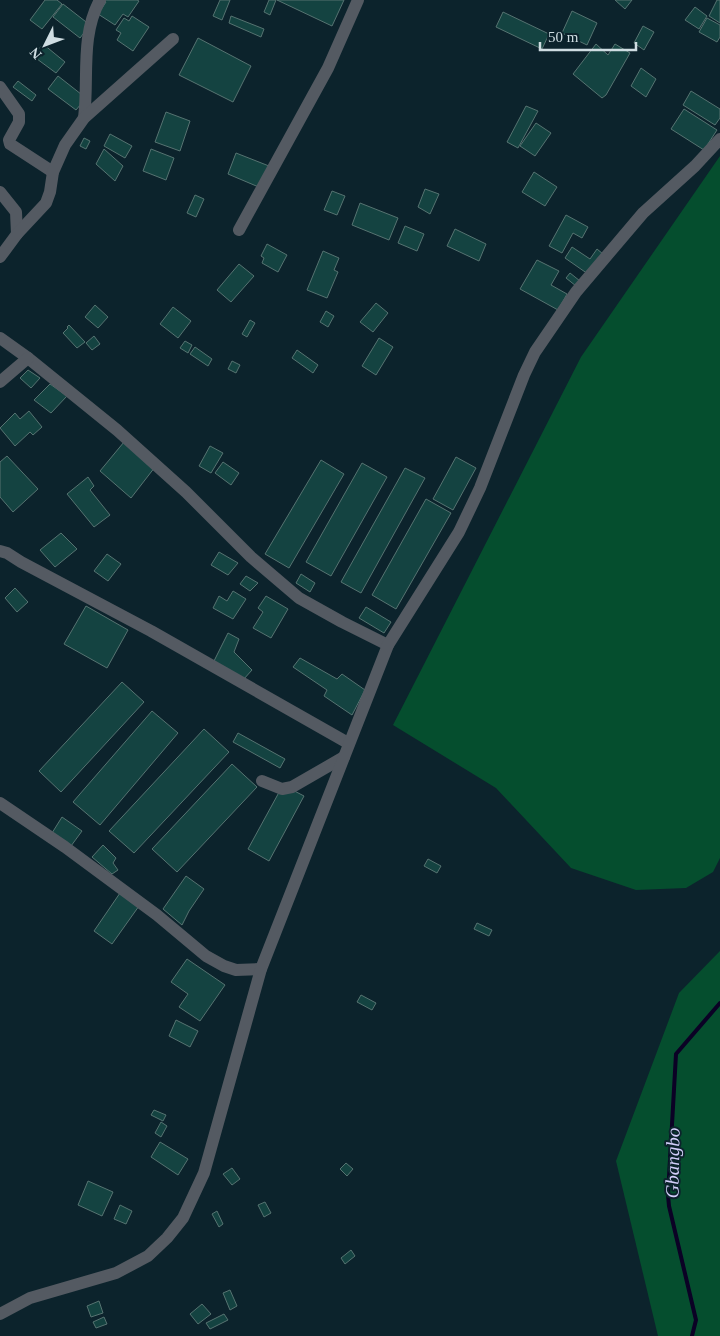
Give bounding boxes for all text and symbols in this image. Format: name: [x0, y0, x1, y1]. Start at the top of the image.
north arrow: [20, 20, 70, 70]
scale bar: [540, 20, 636, 52]
text: 50 m: [548, 29, 579, 45]
text: N: [27, 45, 45, 62]
water label: Gbangbo: [661, 1127, 684, 1199]

